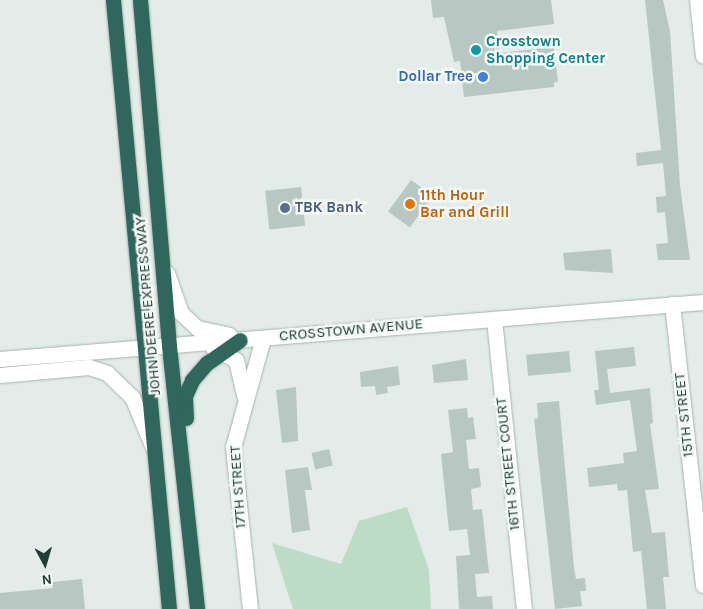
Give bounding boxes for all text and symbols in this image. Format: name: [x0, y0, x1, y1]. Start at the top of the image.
place label: Crosstown Shopping Center: [486, 32, 605, 67]
marker: Crosstown Shopping Center: [470, 44, 482, 56]
place label: Dollar Tree: [398, 68, 473, 86]
marker: Dollar Tree: [477, 71, 489, 83]
place label: 11th Hour Bar and Grill: [420, 186, 509, 221]
marker: 11th Hour Bar and Grill: [404, 198, 416, 210]
place label: TBK Bank: [295, 199, 363, 217]
marker: TBK Bank: [279, 202, 291, 214]
street label: JOHN DEERE EXPRESSWAY: [131, 216, 165, 396]
street label: CROSSTOWN AVENUE: [278, 315, 424, 345]
street label: 15TH STREET: [671, 372, 697, 458]
street label: 16TH STREET COURT: [492, 397, 524, 531]
street label: 17TH STREET: [226, 445, 250, 529]
north arrow: [20, 539, 70, 589]
text: N: [41, 570, 53, 588]

